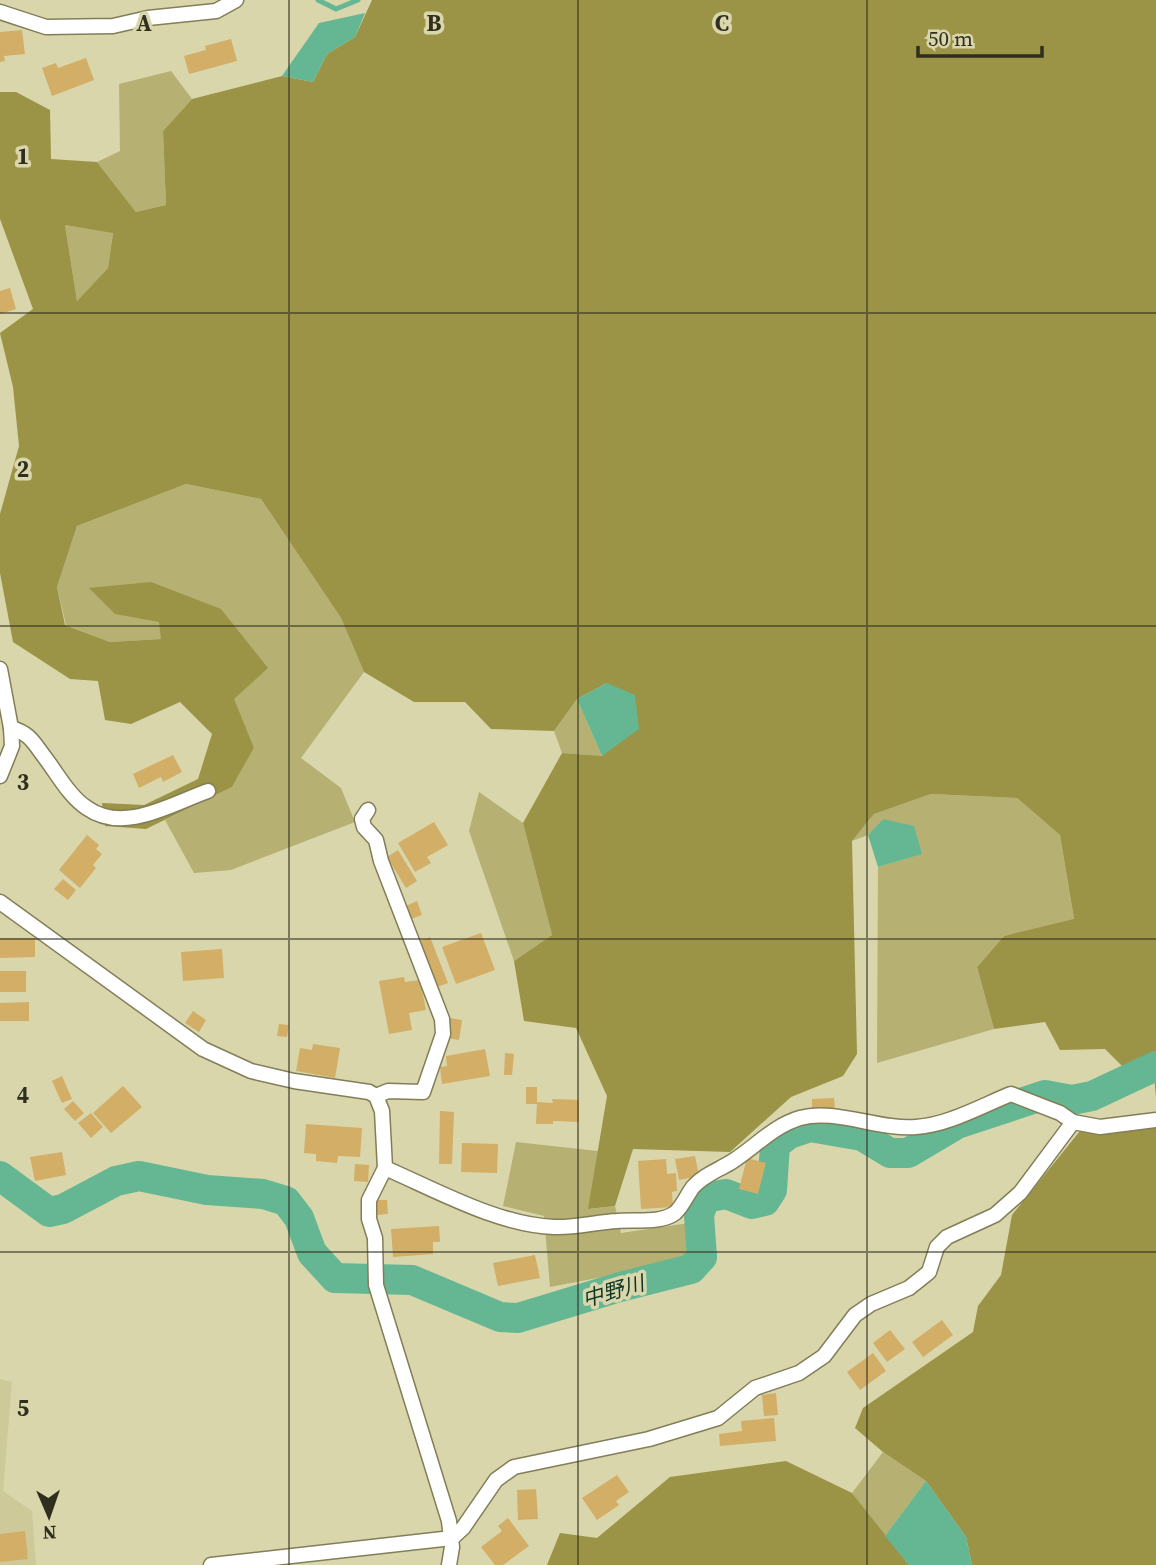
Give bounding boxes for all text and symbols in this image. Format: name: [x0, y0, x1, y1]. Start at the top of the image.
text: A: [136, 7, 152, 39]
text: B: [427, 7, 442, 39]
text: C: [715, 7, 729, 39]
scale bar: [918, 14, 1042, 58]
text: 50 m: [928, 24, 973, 53]
text: 1: [17, 140, 29, 172]
text: 2: [17, 453, 29, 485]
text: 3: [17, 766, 29, 798]
text: 4: [17, 1079, 29, 1111]
water label: 中野川: [579, 1268, 649, 1314]
text: 5: [17, 1392, 29, 1424]
north arrow: [14, 1481, 84, 1551]
text: N: [42, 1520, 57, 1546]

